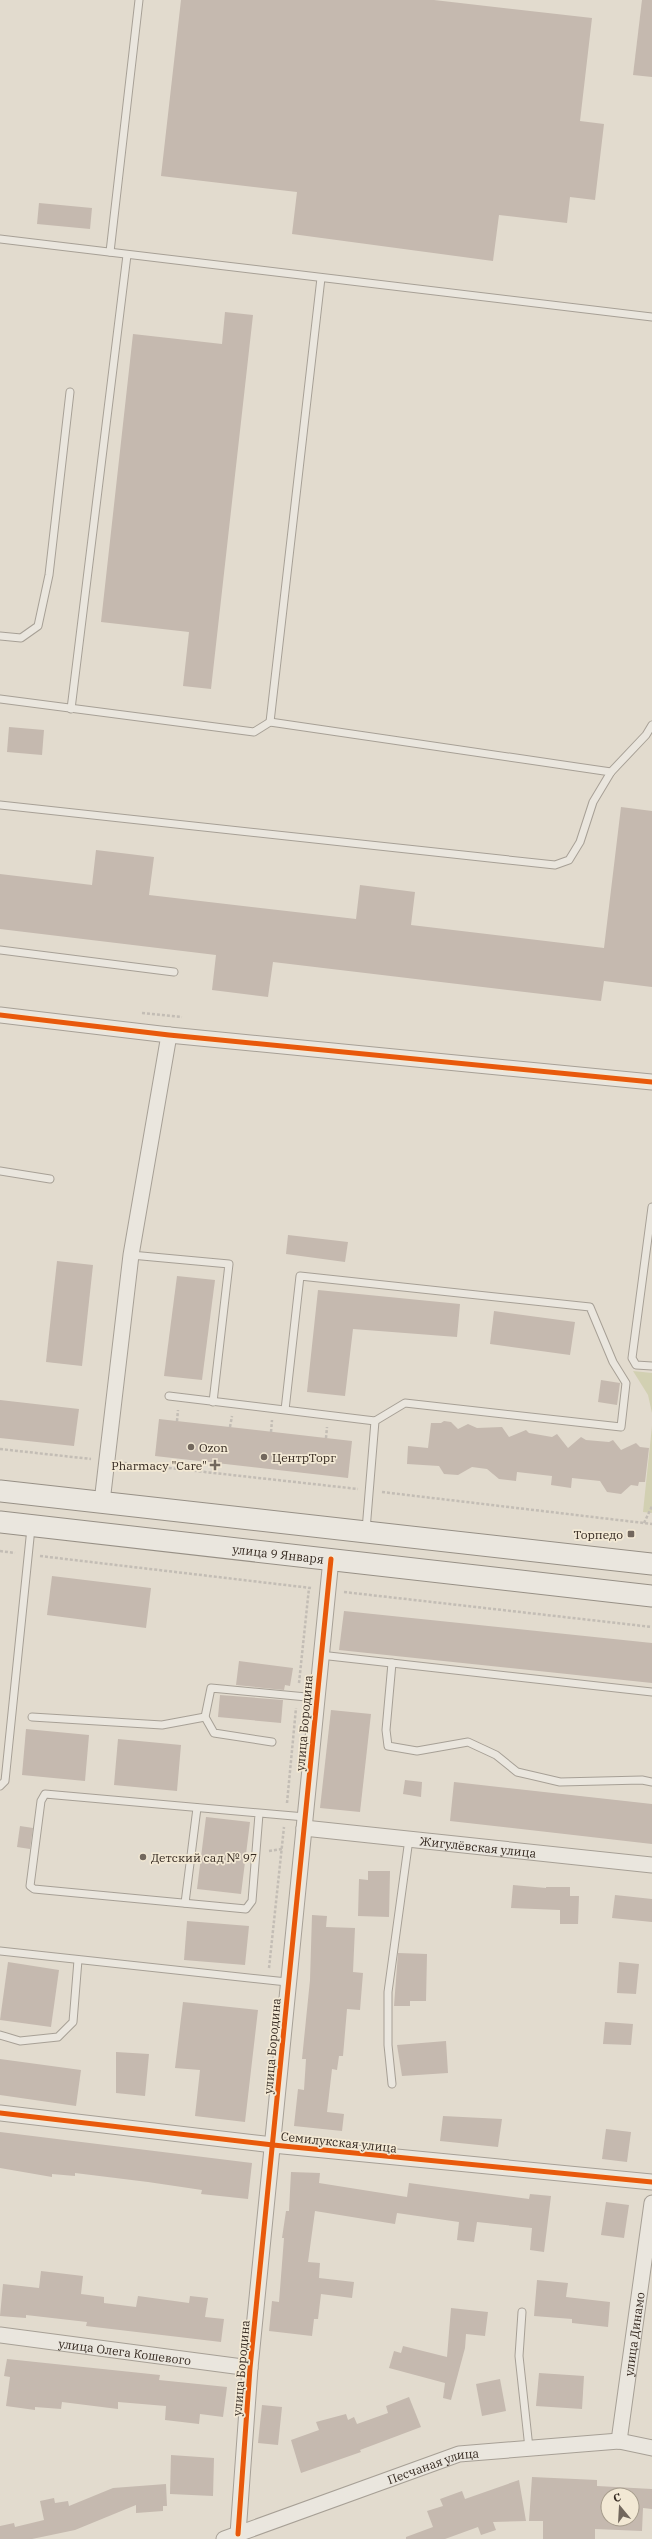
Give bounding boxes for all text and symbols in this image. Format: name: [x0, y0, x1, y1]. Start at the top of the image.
place label: Ozon: [199, 1440, 228, 1455]
marker: Ozon: [186, 1442, 196, 1452]
place label: ЦентрТорг: [272, 1450, 336, 1465]
marker: ЦентрТорг: [259, 1452, 269, 1462]
place label: Pharmacy "Care": [111, 1458, 207, 1473]
marker: Pharmacy "Care": [210, 1460, 220, 1470]
place label: Торпедо: [573, 1527, 623, 1542]
marker: Торпедо: [626, 1529, 636, 1539]
street label: улица 9 Января: [232, 1541, 325, 1566]
street label: улица Бородина: [292, 1674, 316, 1772]
street label: Жигулёвская улица: [419, 1833, 537, 1860]
place label: Детский сад № 97: [151, 1850, 257, 1865]
marker: Детский сад № 97: [138, 1852, 148, 1862]
street label: улица Бородина: [260, 1997, 284, 2095]
street label: Семилукская улица: [280, 2128, 398, 2156]
street label: улица Динамо: [621, 2291, 647, 2377]
street label: улица Бородина: [229, 2319, 253, 2417]
street label: улица Олега Кошевого: [58, 2335, 192, 2368]
street label: Песчаная улица: [385, 2445, 480, 2487]
north arrow: [600, 2487, 640, 2527]
text: С: [611, 2490, 623, 2505]

